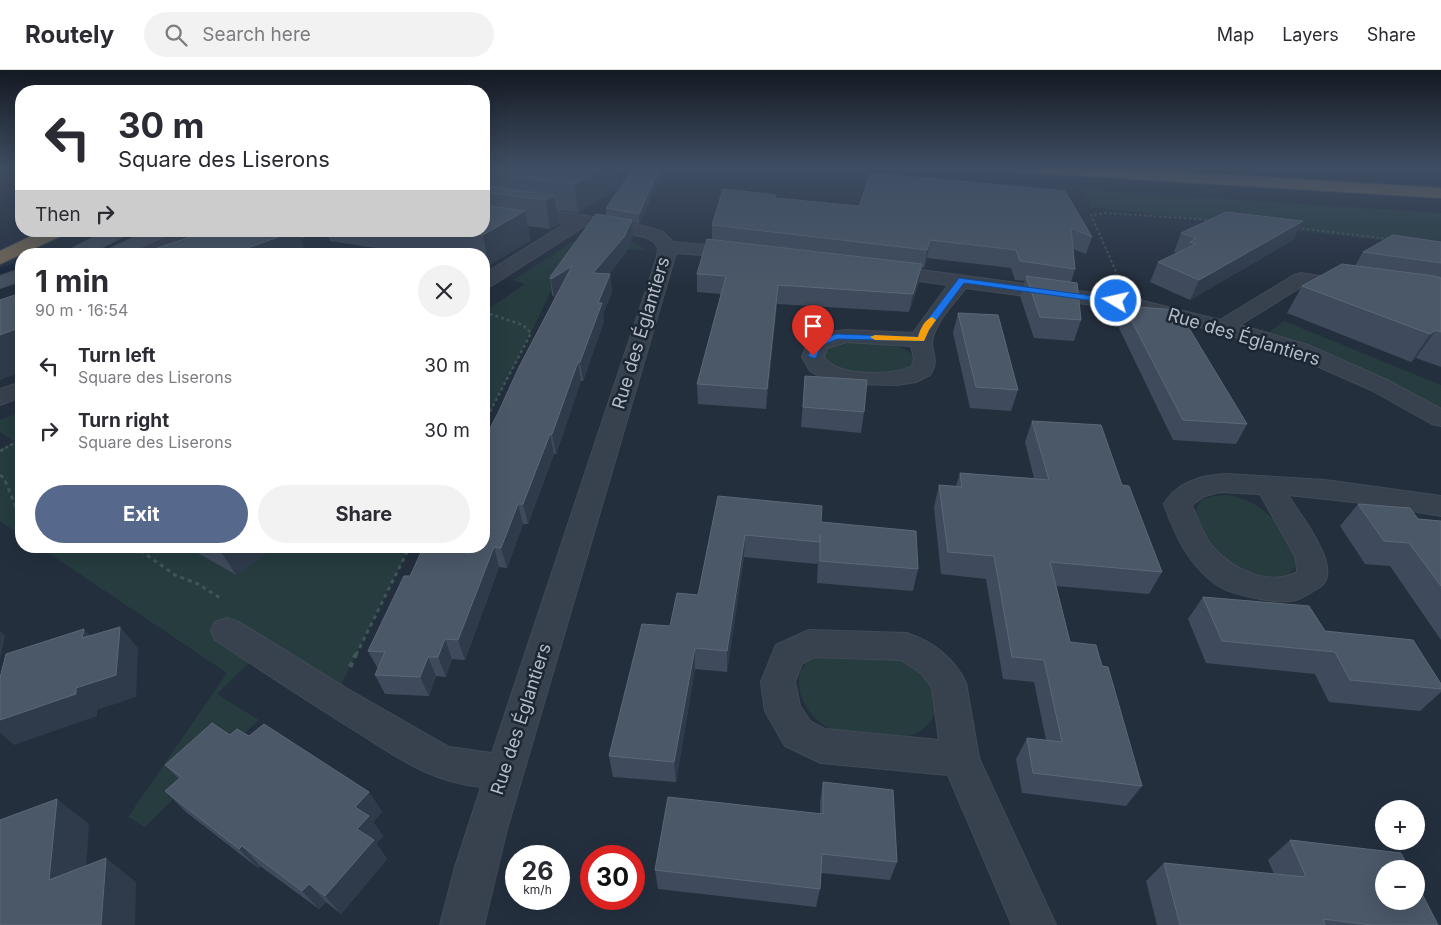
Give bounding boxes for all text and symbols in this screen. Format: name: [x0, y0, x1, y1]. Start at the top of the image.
search box: [144, 12, 494, 57]
text: Routely: [25, 20, 114, 49]
icon: search: [162, 21, 190, 49]
text: Search here: [202, 23, 311, 46]
text: Map: [1217, 24, 1254, 45]
text: Layers: [1282, 24, 1339, 45]
text: Share: [1367, 24, 1416, 45]
text: 30 m: [118, 104, 204, 146]
icon: left: [35, 105, 100, 170]
text: Square des Liserons: [118, 146, 330, 172]
icon: right: [91, 200, 119, 228]
text: Then: [35, 203, 81, 226]
street label: Rue des Églantiers: [606, 254, 674, 411]
text: 1 min: [35, 263, 109, 299]
button: close: [418, 265, 470, 317]
position arrow: [1089, 274, 1141, 326]
text: 90 m · 16:54: [35, 300, 128, 320]
street label: Rue des Églantiers: [1166, 302, 1323, 370]
pin: [792, 305, 834, 356]
icon: arrive: [799, 312, 827, 340]
text: Turn left: [78, 344, 156, 367]
icon: left: [35, 352, 63, 380]
text: 30 m: [424, 354, 470, 377]
text: Square des Liserons: [78, 367, 232, 387]
text: Turn right: [78, 409, 169, 432]
icon: right: [35, 417, 63, 445]
text: 30 m: [424, 419, 470, 442]
text: Square des Liserons: [78, 432, 232, 452]
button: Exit: [35, 485, 248, 543]
button: Share: [258, 485, 470, 543]
street label: Rue des Églantiers: [485, 640, 555, 797]
map controls: [1375, 800, 1425, 910]
button: +: [1375, 800, 1425, 850]
speed limit sign: 30: [580, 845, 645, 910]
text: 26: [522, 856, 553, 886]
button: −: [1375, 860, 1425, 910]
text: km/h: [523, 882, 552, 897]

